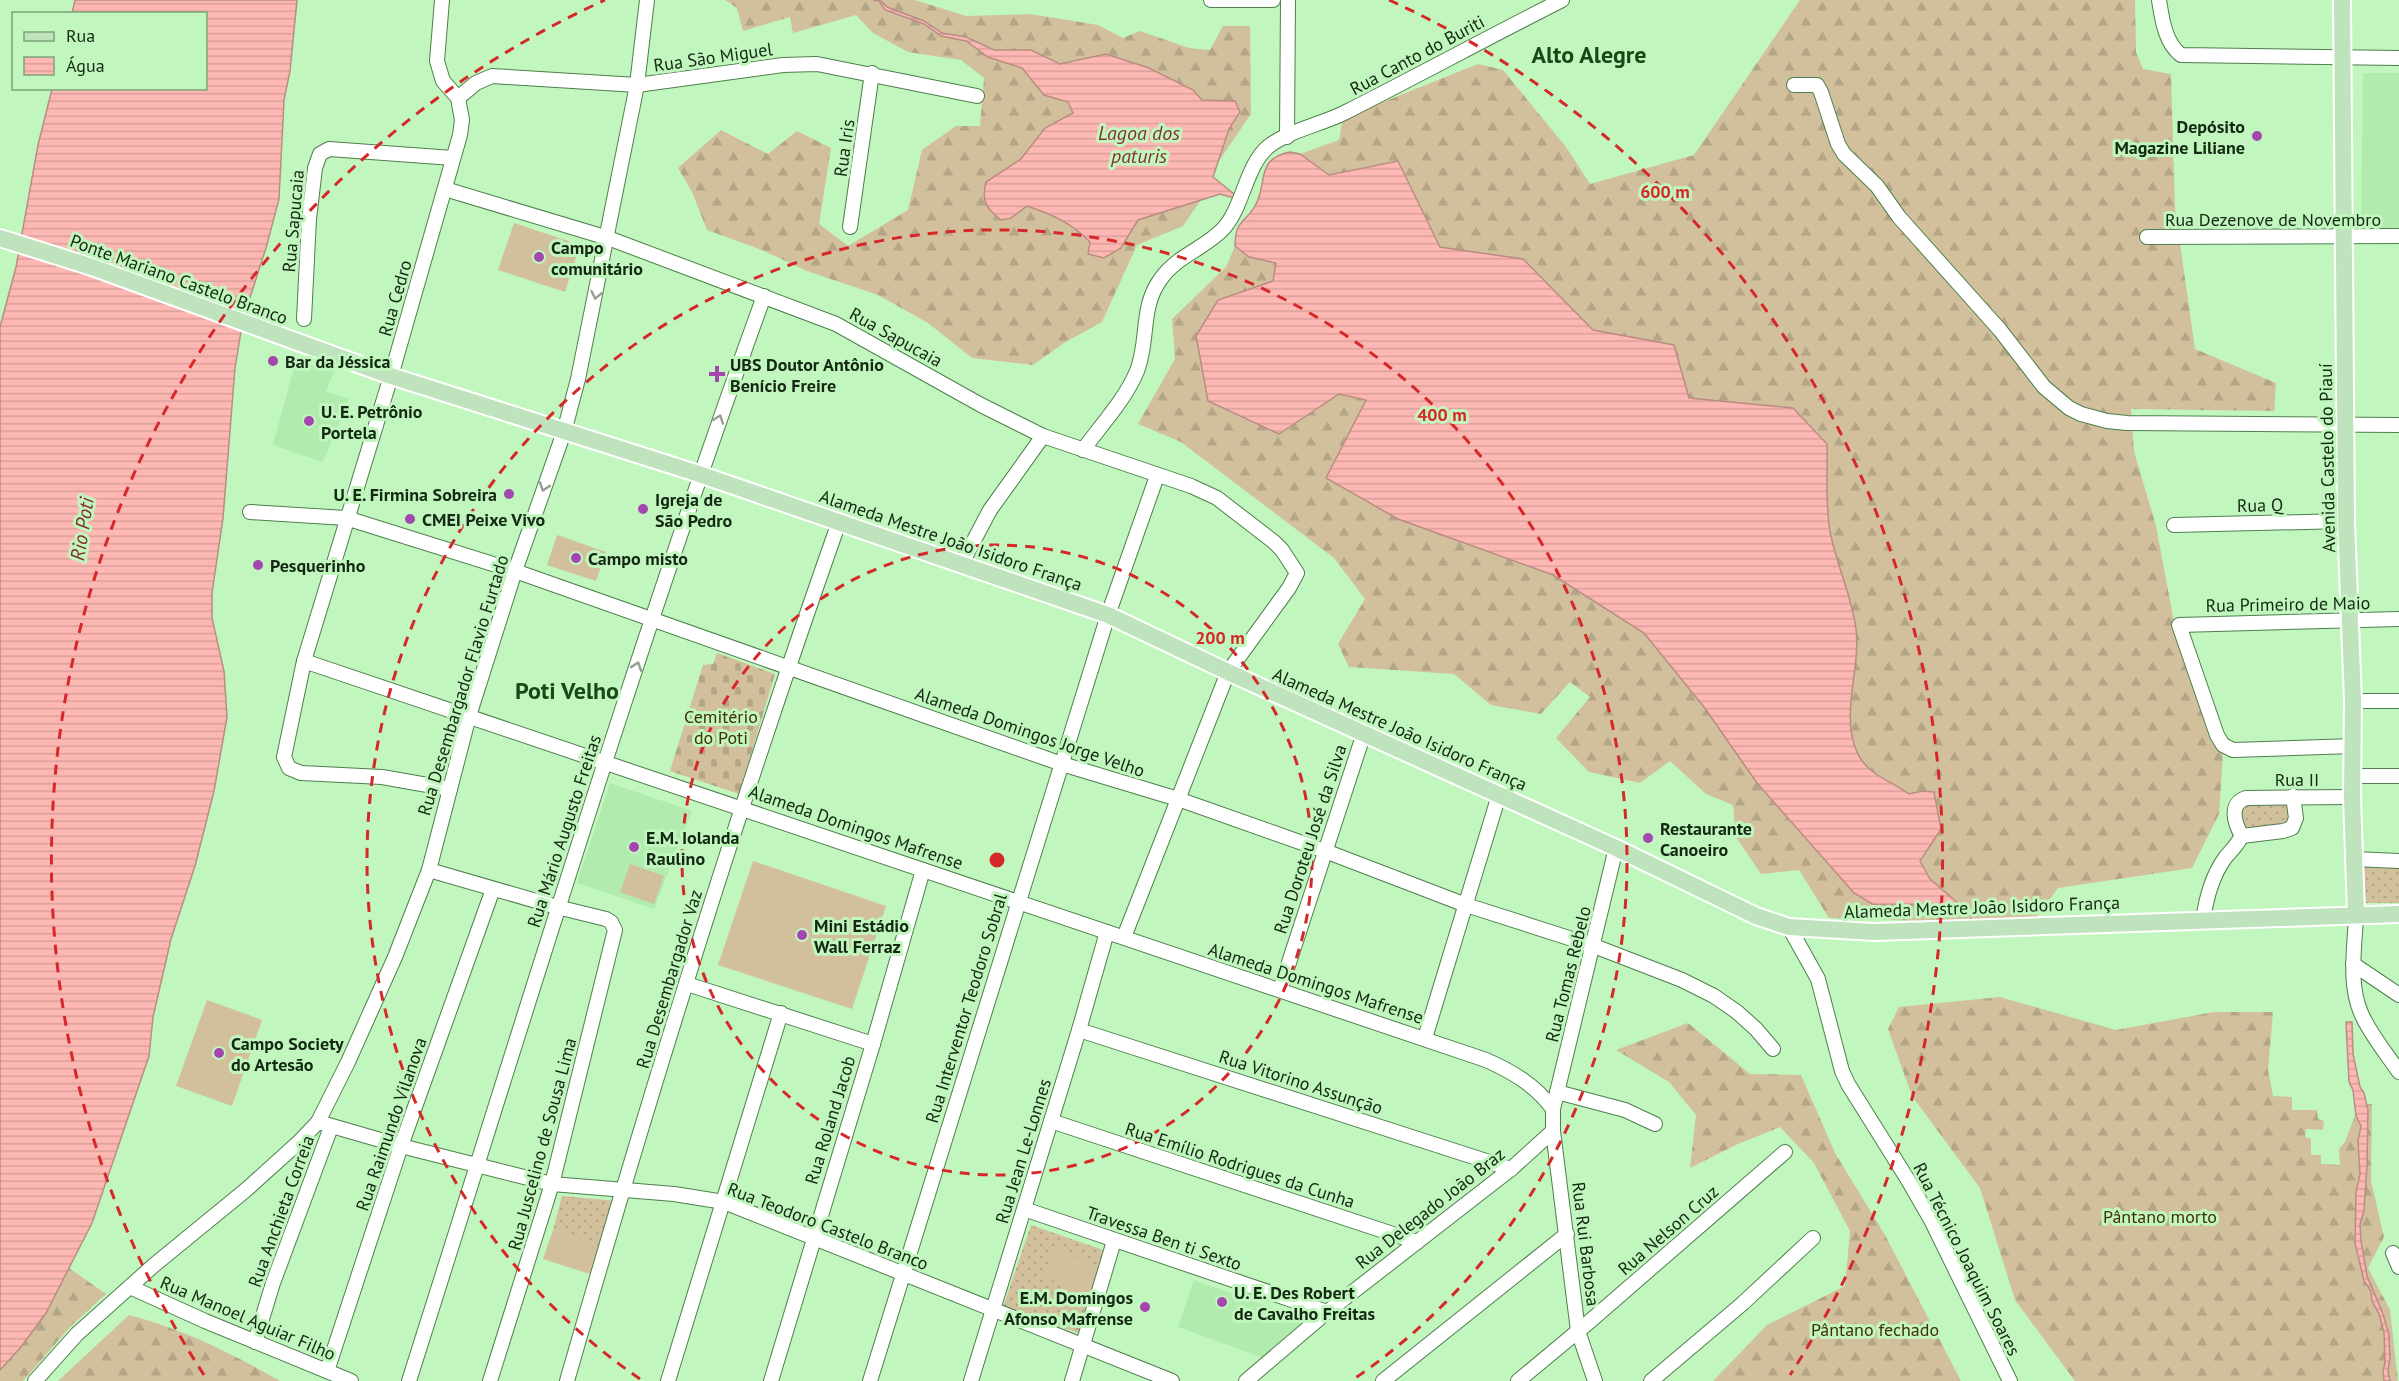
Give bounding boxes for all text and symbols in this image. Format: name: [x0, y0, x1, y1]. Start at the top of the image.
street label: Rua Canto do Buriti: [1346, 10, 1488, 100]
legend: [12, 12, 207, 90]
text: Rua: [66, 24, 95, 47]
street label: Rua São Miguel: [652, 37, 775, 77]
district label: Alto Alegre: [1532, 39, 1646, 70]
text: Água: [66, 54, 105, 77]
place label: Depósito Magazine Liliane: [2114, 115, 2245, 159]
street label: Rua Iris: [829, 118, 859, 178]
water label: Lagoa dos paturis: [1098, 120, 1180, 169]
marker: Depósito Magazine Liliane: [2250, 129, 2264, 143]
street label: Rua Sapucaia: [277, 169, 309, 273]
text: 600 m: [1640, 180, 1690, 203]
street label: Rua Dezenove de Novembro: [2165, 208, 2381, 231]
street label: Ponte Mariano Castelo Branco: [67, 229, 291, 329]
place label: Campo comunitário: [551, 236, 643, 280]
marker: Campo comunitário: [532, 250, 546, 264]
street label: Rua Cedro: [373, 257, 417, 339]
one-way arrow: [590, 290, 603, 300]
street label: Rua Sapucaia: [846, 302, 946, 372]
place label: Bar da Jéssica: [285, 350, 391, 373]
place label: UBS Doutor Antônio Benício Freire: [730, 353, 884, 397]
marker: Bar da Jéssica: [266, 354, 280, 368]
street label: Avenida Castelo do Piauí: [2314, 363, 2340, 553]
marker: UBS Doutor Antônio Benício Freire: [708, 365, 726, 383]
place label: U. E. Petrônio Portela: [321, 400, 423, 444]
text: 400 m: [1417, 403, 1467, 426]
marker: U. E. Petrônio Portela: [302, 414, 316, 428]
one-way arrow: [712, 414, 725, 425]
one-way arrow: [539, 481, 552, 492]
place label: U. E. Firmina Sobreira: [334, 483, 497, 506]
street label: Alameda Mestre João Isidoro França: [817, 484, 1085, 596]
marker: U. E. Firmina Sobreira: [502, 487, 516, 501]
place label: Igreja de São Pedro: [655, 488, 732, 532]
street label: Rua Q: [2237, 493, 2284, 517]
water label: Rio Poti: [64, 495, 100, 562]
marker: Igreja de São Pedro: [636, 502, 650, 516]
place label: CMEI Peixe Vivo: [422, 508, 545, 531]
marker: CMEI Peixe Vivo: [403, 512, 417, 526]
place label: Campo misto: [588, 547, 688, 570]
marker: Campo misto: [569, 551, 583, 565]
street label: Rua Desembargador Flavio Furtado: [412, 552, 514, 818]
place label: Pesquerinho: [270, 554, 366, 577]
marker: Pesquerinho: [251, 558, 265, 572]
street label: Rua Primeiro de Maio: [2205, 591, 2371, 617]
text: 200 m: [1195, 626, 1245, 649]
one-way arrow: [630, 661, 642, 672]
street label: Alameda Mestre João Isidoro França: [1269, 662, 1531, 796]
district label: Poti Velho: [515, 675, 619, 706]
street label: Alameda Domingos Jorge Velho: [912, 682, 1148, 782]
park label: Cemitério do Poti: [684, 705, 758, 749]
street label: Rua Mário Augusto Freitas: [522, 732, 606, 930]
street label: Rua Doroteu José da Silva: [1269, 741, 1351, 937]
street label: Rua II: [2275, 768, 2319, 791]
street label: Alameda Domingos Mafrense: [746, 779, 966, 875]
place label: Restaurante Canoeiro: [1660, 817, 1752, 861]
place label: E.M. Iolanda Raulino: [646, 826, 739, 870]
marker: Restaurante Canoeiro: [1641, 831, 1655, 845]
marker: E.M. Iolanda Raulino: [627, 840, 641, 854]
centre of rings: [987, 850, 1007, 870]
street label: Rua Desembargador Vaz: [631, 887, 707, 1071]
street label: Rua Interventor Teodoro Sobral: [920, 890, 1012, 1126]
street label: Alameda Mestre João Isidoro França: [1844, 891, 2120, 923]
street label: Rua Tomas Rebelo: [1540, 904, 1596, 1044]
place label: Mini Estádio Wall Ferraz: [814, 914, 909, 958]
marker: Mini Estádio Wall Ferraz: [795, 928, 809, 942]
street label: Alameda Domingos Mafrense: [1205, 937, 1427, 1029]
place label: Campo Society do Artesão: [231, 1032, 344, 1076]
street label: Rua Raimundo Vilanova: [350, 1034, 432, 1214]
street label: Rua Juscelino de Sousa Lima: [503, 1035, 581, 1253]
street label: Rua Vitorino Assunção: [1216, 1045, 1386, 1119]
marker: Campo Society do Artesão: [212, 1046, 226, 1060]
street label: Rua Roland Jacob: [800, 1053, 860, 1187]
street label: Rua Jean Le-Lonnes: [990, 1076, 1056, 1226]
street label: Rua Emílio Rodrigues da Cunha: [1122, 1117, 1358, 1213]
street label: Rua Anchieta Correia: [243, 1132, 319, 1290]
street label: Rua Delegado João Braz: [1351, 1142, 1509, 1274]
street label: Rua Técnico Joaquim Soares: [1908, 1159, 2026, 1359]
street label: Rua Teodoro Castelo Branco: [724, 1177, 932, 1275]
street label: Rua Rui Barbosa: [1567, 1180, 1605, 1308]
street label: Rua Nelson Cruz: [1613, 1180, 1723, 1280]
street label: Travessa Ben ti Sexto: [1083, 1201, 1245, 1275]
park label: Pântano morto: [2103, 1205, 2217, 1228]
street label: Rua Manoel Aguiar Filho: [157, 1271, 339, 1365]
place label: U. E. Des Robert de Cavalho Freitas: [1234, 1281, 1375, 1325]
place label: E.M. Domingos Afonso Mafrense: [1004, 1286, 1133, 1330]
marker: U. E. Des Robert de Cavalho Freitas: [1215, 1295, 1229, 1309]
marker: E.M. Domingos Afonso Mafrense: [1138, 1300, 1152, 1314]
park label: Pântano fechado: [1811, 1318, 1939, 1341]

